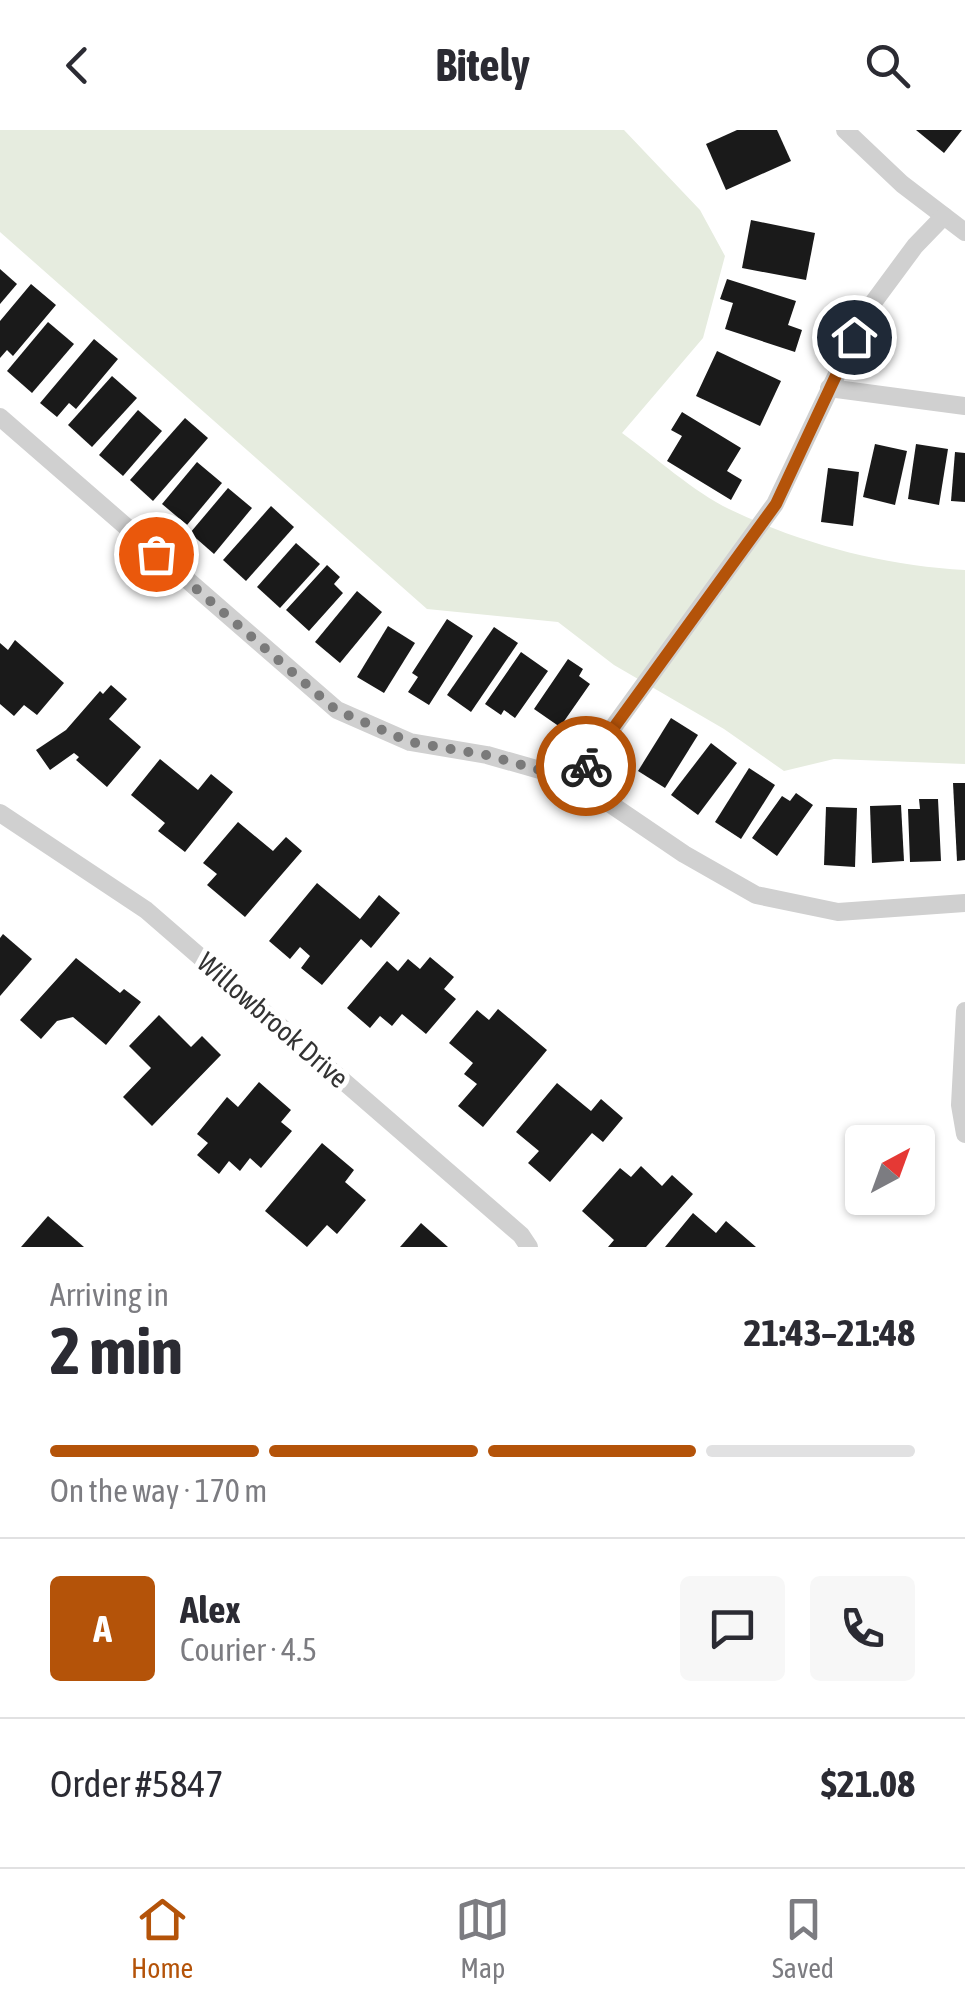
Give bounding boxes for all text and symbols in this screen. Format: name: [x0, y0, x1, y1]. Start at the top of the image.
icon: back: [50, 38, 105, 93]
icon: search: [860, 38, 915, 93]
text: Bitely: [435, 39, 530, 91]
pin: [812, 295, 897, 380]
icon: home: [827, 310, 882, 365]
pin: [114, 512, 199, 597]
icon: bag: [129, 527, 184, 582]
courier: [536, 716, 636, 816]
icon: bike: [559, 739, 614, 794]
street label: Willowbrook Drive: [191, 946, 355, 1094]
north arrow: [845, 1125, 935, 1215]
map controls: [845, 1125, 935, 1215]
text: Arriving in: [50, 1276, 169, 1313]
text: 21:43–21:48: [743, 1311, 915, 1354]
text: 2 min: [50, 1313, 183, 1388]
text: On the way · 170 m: [50, 1472, 267, 1509]
button: chat: [680, 1576, 785, 1681]
button: phone: [810, 1576, 915, 1681]
text: Alex: [180, 1588, 241, 1631]
text: A: [93, 1607, 112, 1650]
text: Courier · 4.5: [180, 1631, 317, 1668]
text: Order #5847: [50, 1762, 223, 1805]
text: $21.08: [821, 1762, 915, 1805]
tab: Home: [131, 1892, 193, 1984]
tab: Map: [455, 1892, 510, 1984]
tab: Saved: [772, 1892, 834, 1984]

